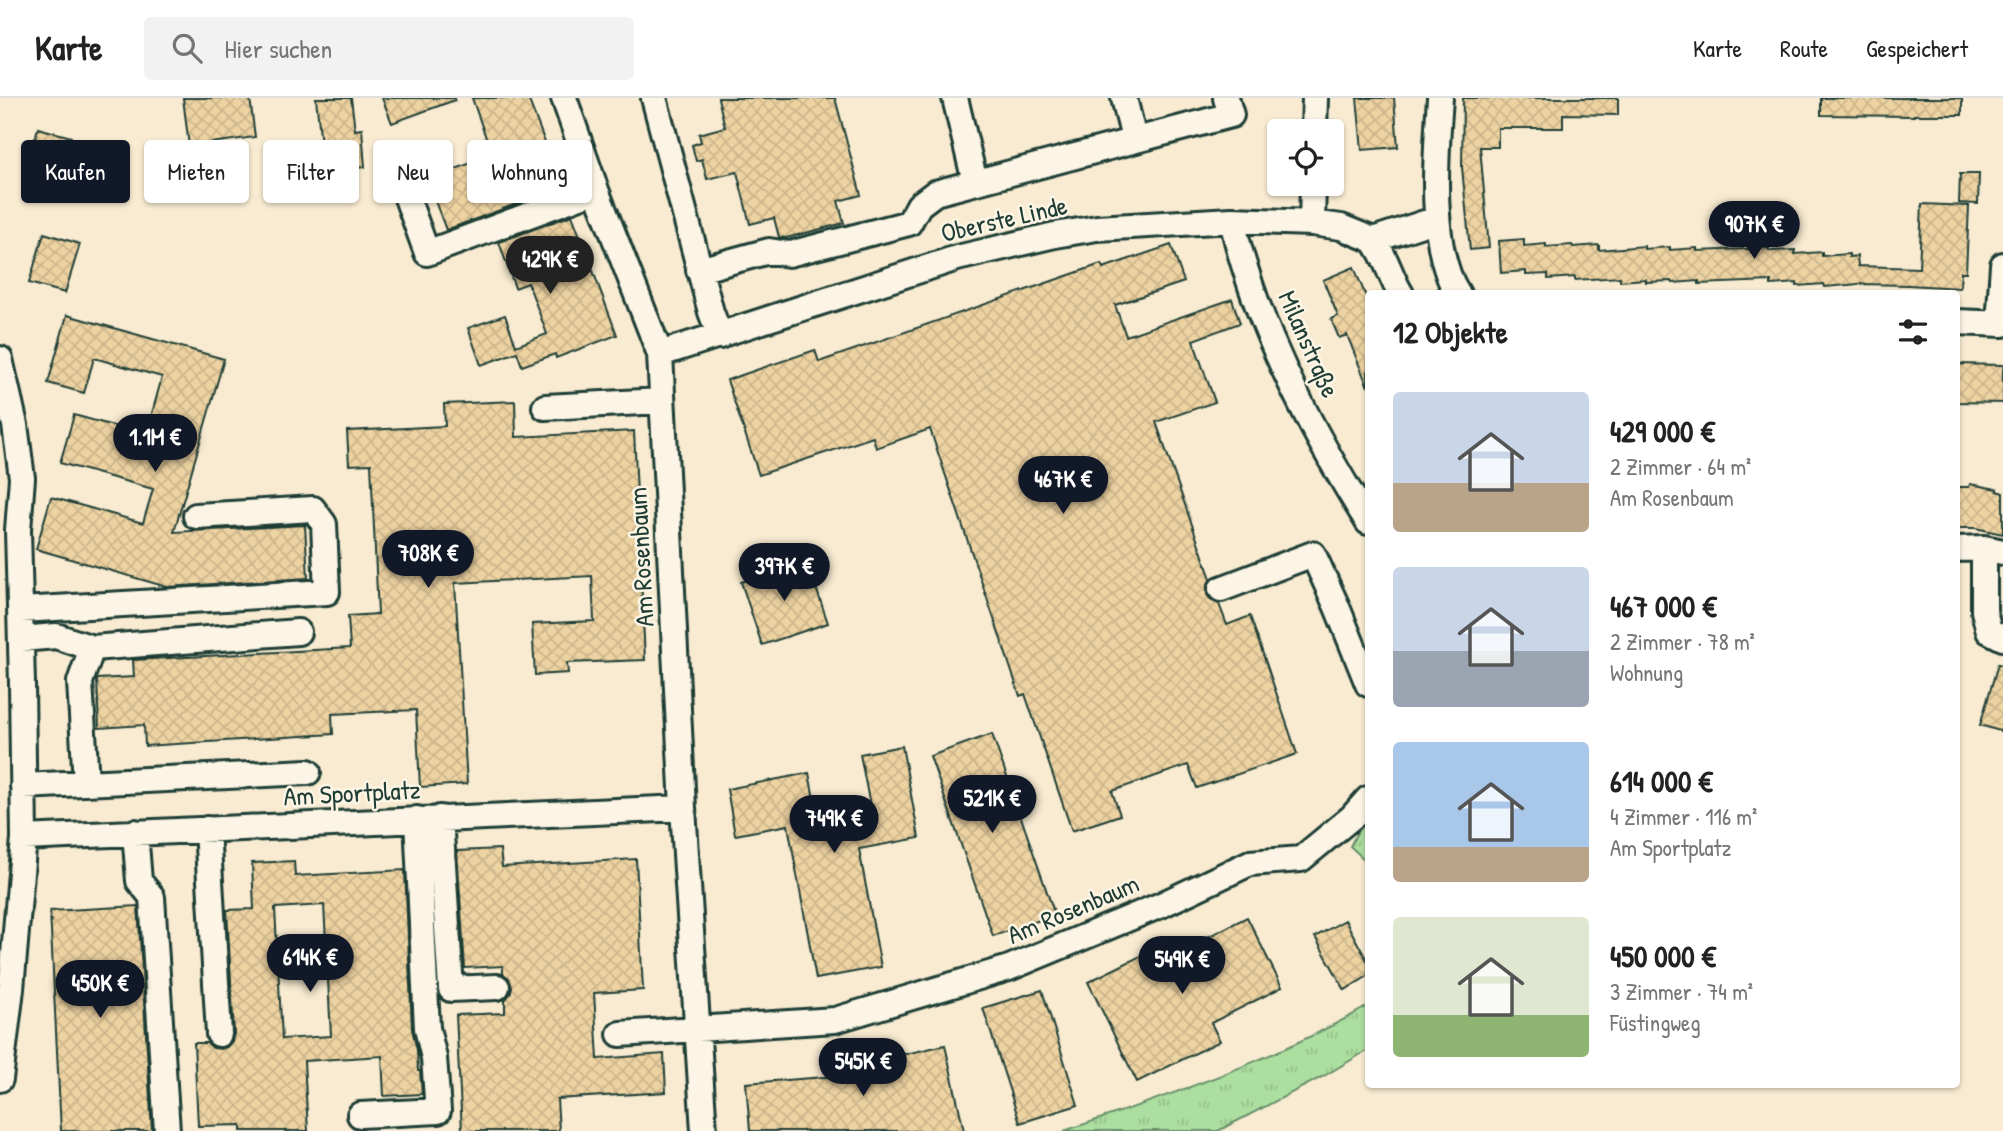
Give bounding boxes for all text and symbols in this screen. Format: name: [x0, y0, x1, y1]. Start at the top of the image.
search box: [144, 17, 634, 80]
text: Karte: [35, 26, 102, 70]
icon: search: [168, 29, 206, 67]
text: Hier suchen: [224, 31, 332, 66]
text: Karte: [1693, 32, 1742, 64]
text: Route: [1780, 32, 1828, 64]
text: Gespeichert: [1866, 32, 1968, 64]
map controls: [1267, 119, 1344, 196]
button: locate: [1267, 119, 1344, 196]
chip: Kaufen: [21, 140, 130, 203]
chip: Mieten: [144, 140, 249, 203]
chip: Filter: [263, 140, 359, 203]
chip: Neu: [373, 140, 453, 203]
chip: Wohnung: [467, 140, 592, 203]
street label: Oberste Linde: [937, 187, 1070, 250]
pin: 907K €: [1697, 202, 1811, 261]
text: 907K €: [1725, 208, 1783, 239]
pin: 429K €: [493, 236, 607, 296]
text: 429K €: [522, 243, 578, 274]
street label: Milanstraße: [1270, 285, 1349, 403]
text: 12 Objekte: [1393, 312, 1508, 352]
icon: filters: [1894, 313, 1932, 351]
text: 429 000 €: [1610, 411, 1715, 451]
pin: 1.1M €: [98, 414, 212, 474]
icon: home: [1449, 420, 1533, 504]
text: 1.1M €: [129, 421, 181, 452]
text: 2 Zimmer · 64 m²: [1610, 451, 1751, 482]
pin: 467K €: [1006, 456, 1120, 516]
text: 467K €: [1034, 463, 1092, 494]
text: Am Rosenbaum: [1610, 482, 1734, 513]
street label: Am Rosenbaum: [619, 486, 662, 628]
pin: 708K €: [371, 531, 485, 590]
text: 708K €: [398, 537, 458, 568]
pin: 397K €: [727, 544, 841, 603]
text: 397K €: [755, 550, 813, 581]
text: 467 000 €: [1610, 586, 1717, 626]
icon: home: [1449, 595, 1533, 679]
text: 2 Zimmer · 78 m²: [1610, 626, 1755, 657]
text: Wohnung: [1610, 657, 1683, 688]
text: 614 000 €: [1610, 761, 1713, 801]
icon: home: [1449, 770, 1533, 854]
street label: Am Sportplatz: [283, 771, 421, 814]
pin: 521K €: [935, 776, 1049, 835]
text: 521K €: [963, 782, 1021, 813]
pin: 749K €: [777, 796, 891, 855]
text: 4 Zimmer · 116 m²: [1610, 801, 1757, 832]
text: 749K €: [806, 802, 862, 833]
text: Am Sportplatz: [1610, 832, 1731, 863]
street label: Am Rosenbaum: [1002, 865, 1144, 952]
pin: 614K €: [253, 934, 367, 994]
pin: 549K €: [1125, 936, 1239, 996]
text: 450 000 €: [1610, 936, 1716, 976]
text: 614K €: [283, 941, 337, 972]
text: 549K €: [1154, 943, 1210, 974]
icon: home: [1449, 945, 1533, 1029]
pin: 450K €: [43, 960, 157, 1020]
text: 450K €: [71, 967, 129, 998]
text: 3 Zimmer · 74 m²: [1610, 976, 1753, 1007]
text: Füstingweg: [1610, 1007, 1700, 1038]
pin: 545K €: [806, 1038, 920, 1098]
text: 545K €: [835, 1045, 891, 1076]

